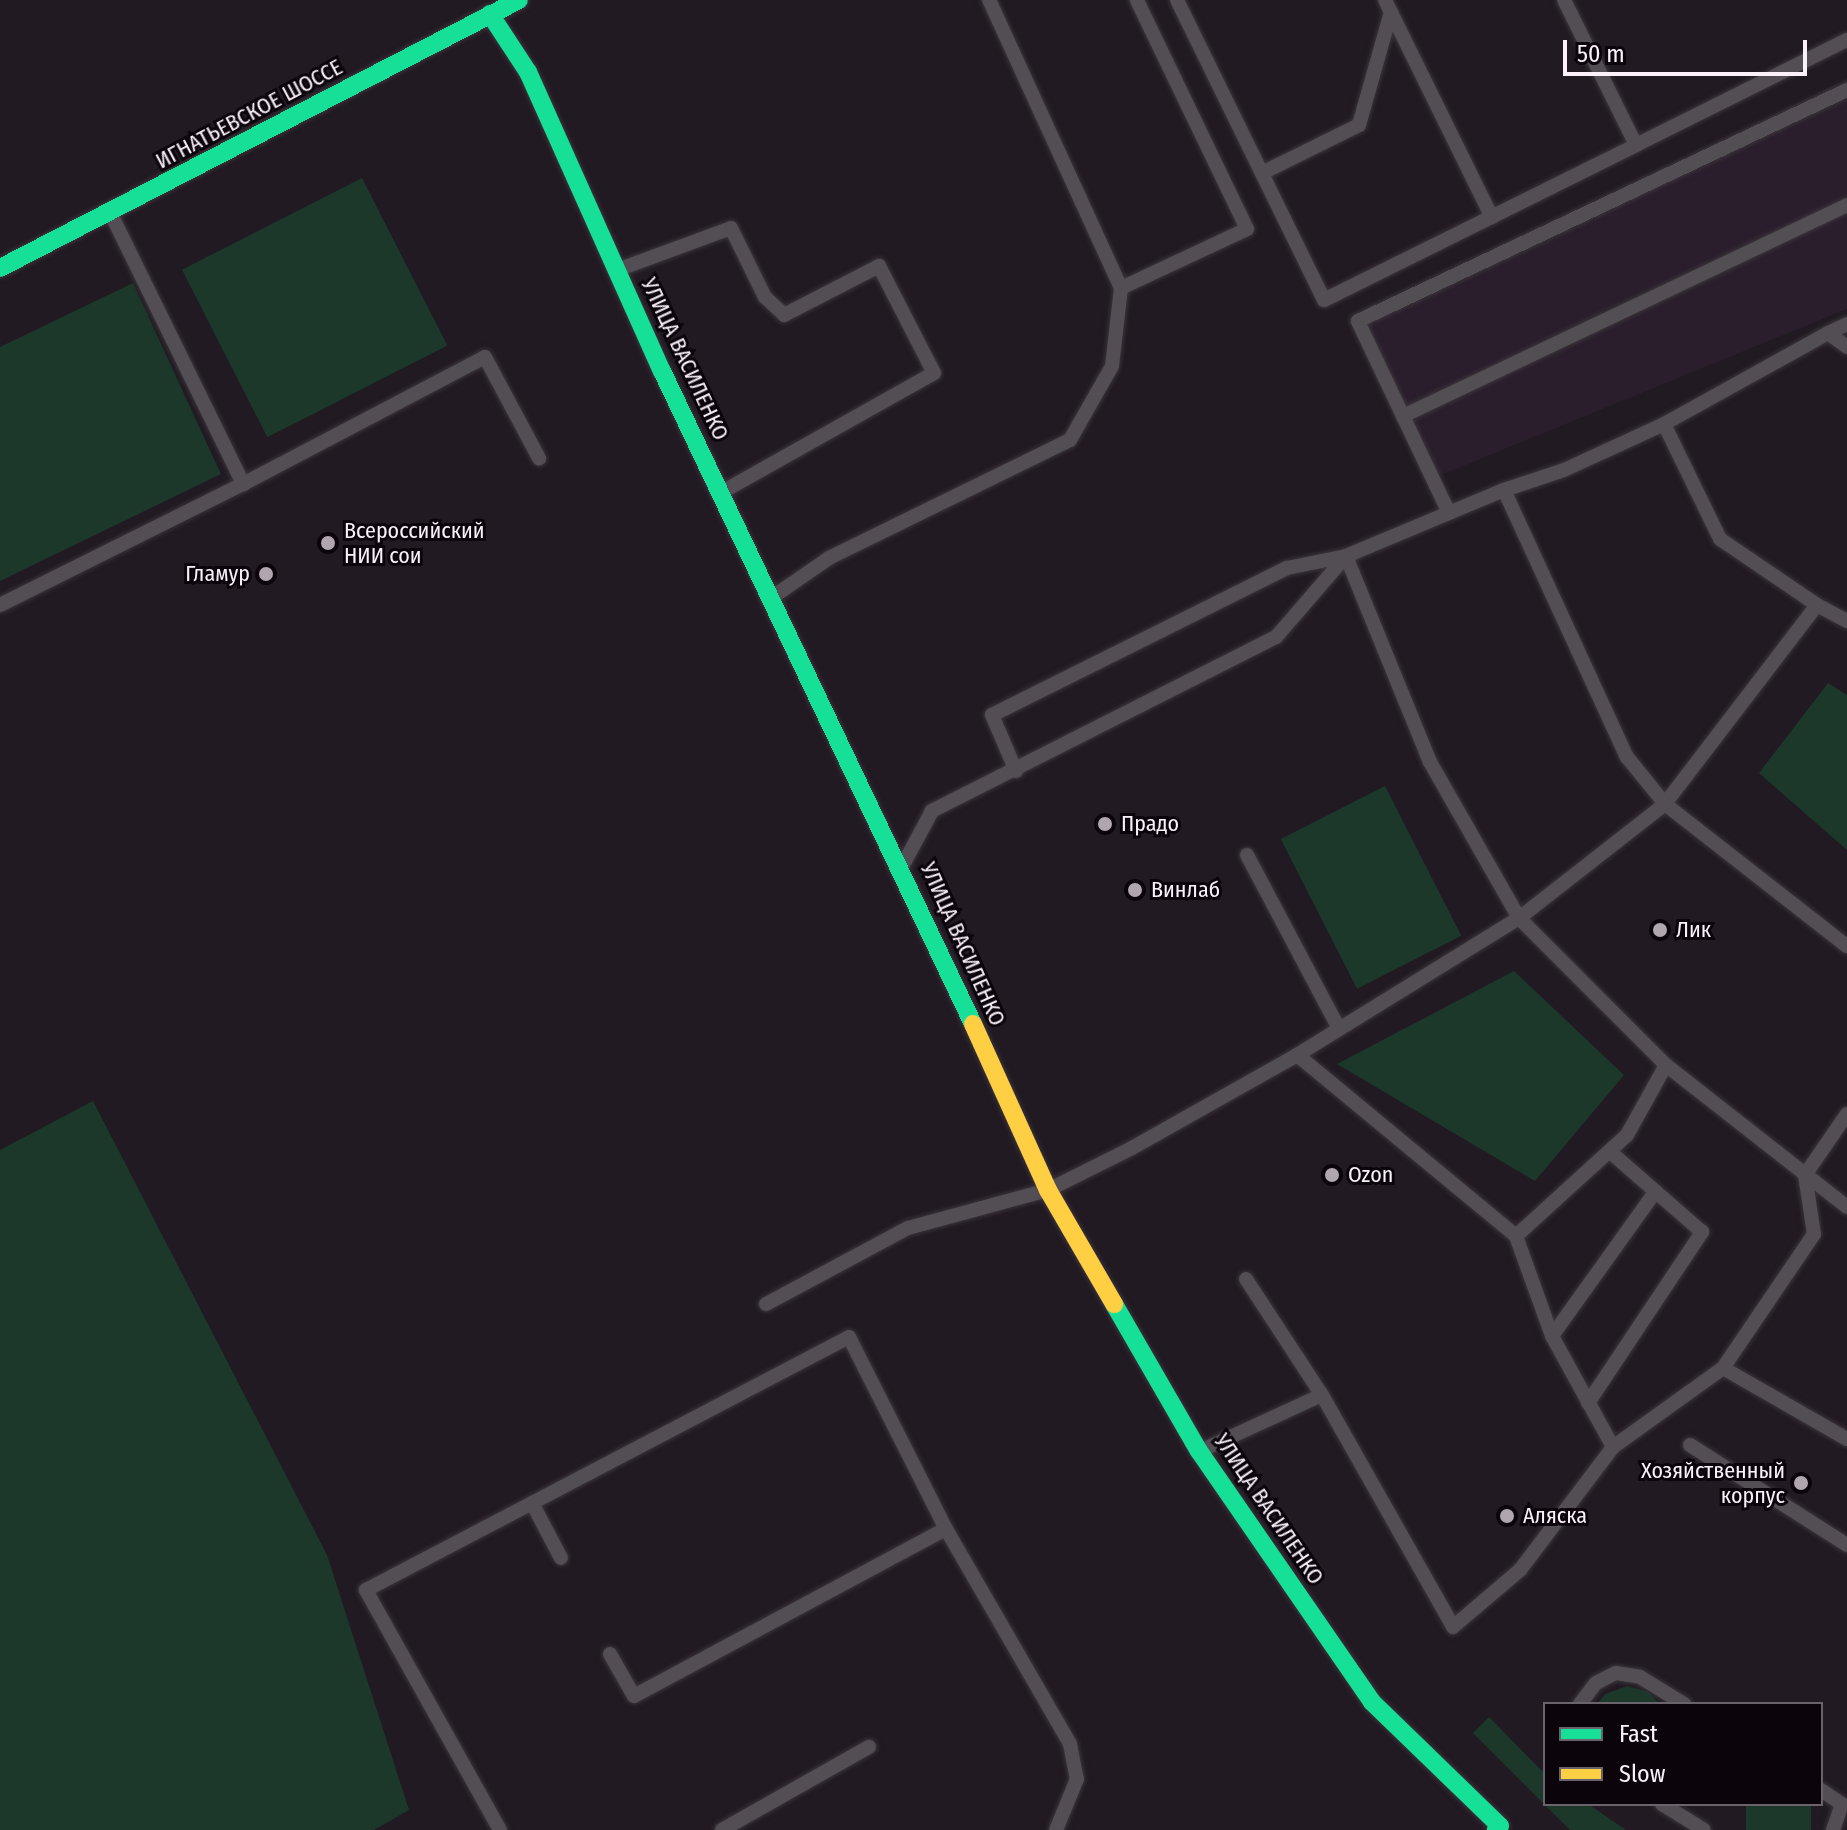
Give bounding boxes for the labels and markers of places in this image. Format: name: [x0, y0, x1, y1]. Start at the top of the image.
place label: Всероссийский НИИ сои: [344, 517, 485, 568]
marker: Всероссийский НИИ сои: [319, 534, 337, 552]
place label: Гламур: [185, 561, 250, 587]
marker: Гламур: [257, 565, 275, 583]
place label: Прадо: [1121, 811, 1179, 837]
marker: Прадо: [1096, 815, 1114, 833]
place label: Винлаб: [1151, 877, 1220, 903]
marker: Винлаб: [1126, 881, 1144, 899]
place label: Лик: [1676, 917, 1711, 943]
marker: Лик: [1651, 921, 1669, 939]
place label: Ozon: [1348, 1162, 1393, 1188]
marker: Ozon: [1323, 1166, 1341, 1184]
place label: Хозяйственный корпус: [1641, 1457, 1785, 1508]
marker: Хозяйственный корпус: [1792, 1474, 1810, 1492]
place label: Аляска: [1523, 1503, 1587, 1529]
marker: Аляска: [1498, 1507, 1516, 1525]

